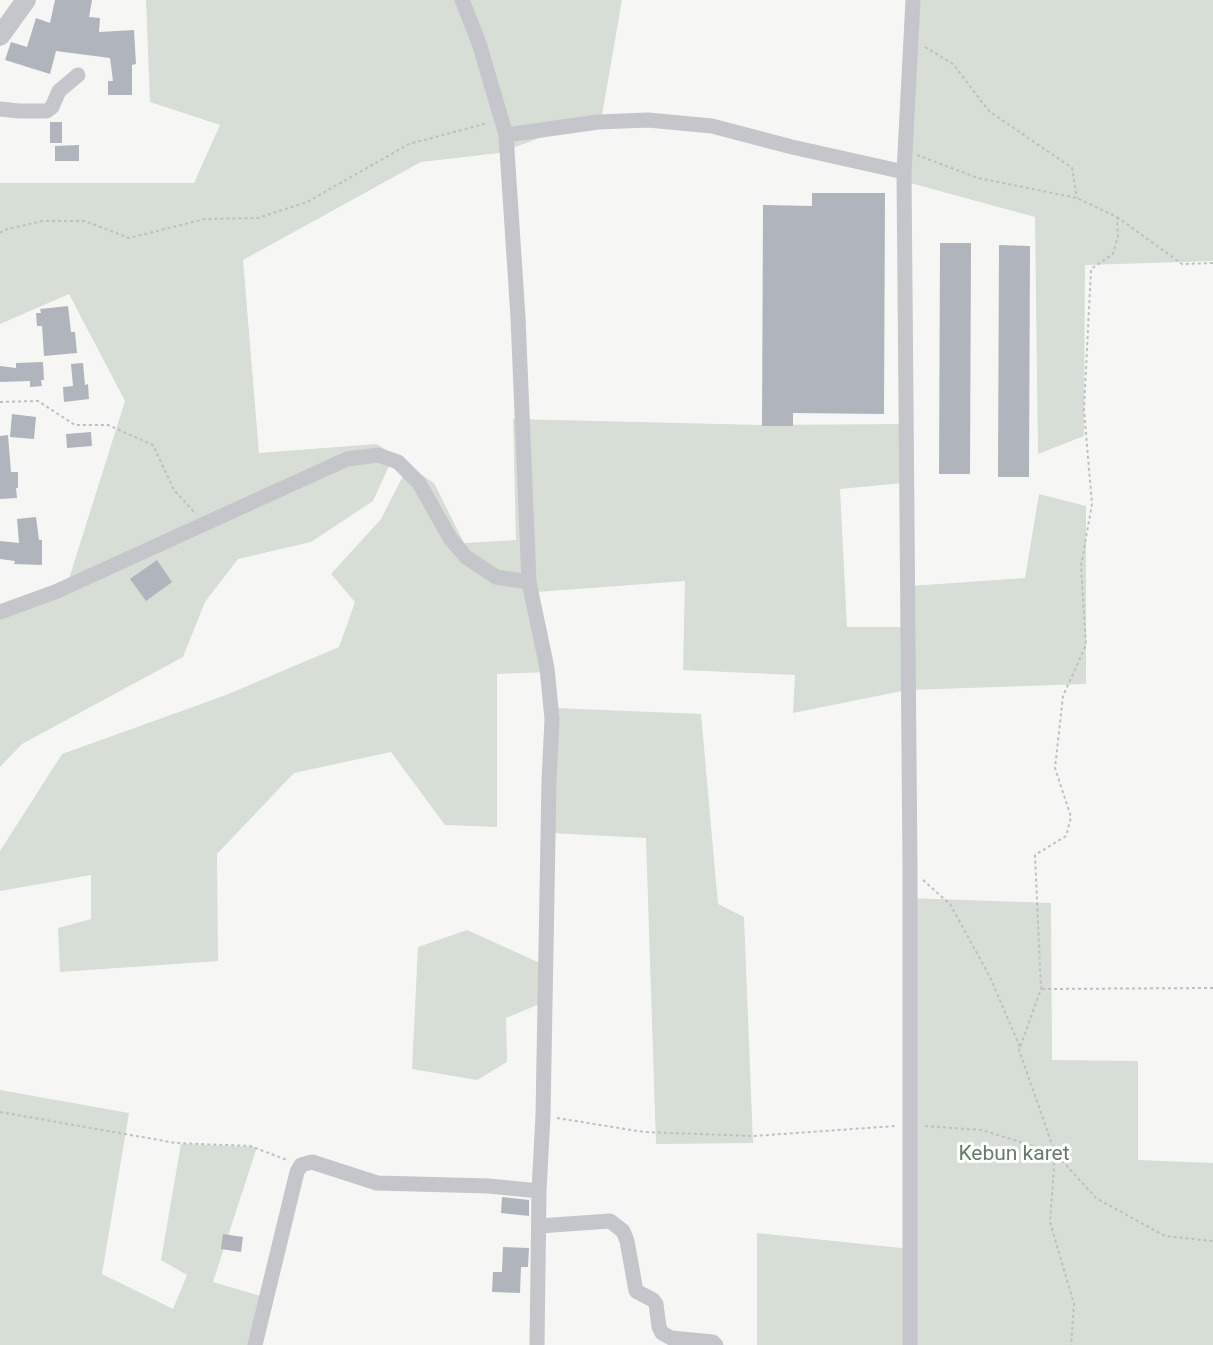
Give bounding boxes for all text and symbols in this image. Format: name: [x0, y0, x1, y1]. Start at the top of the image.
park label: Kebun karet: [958, 1142, 1070, 1168]

